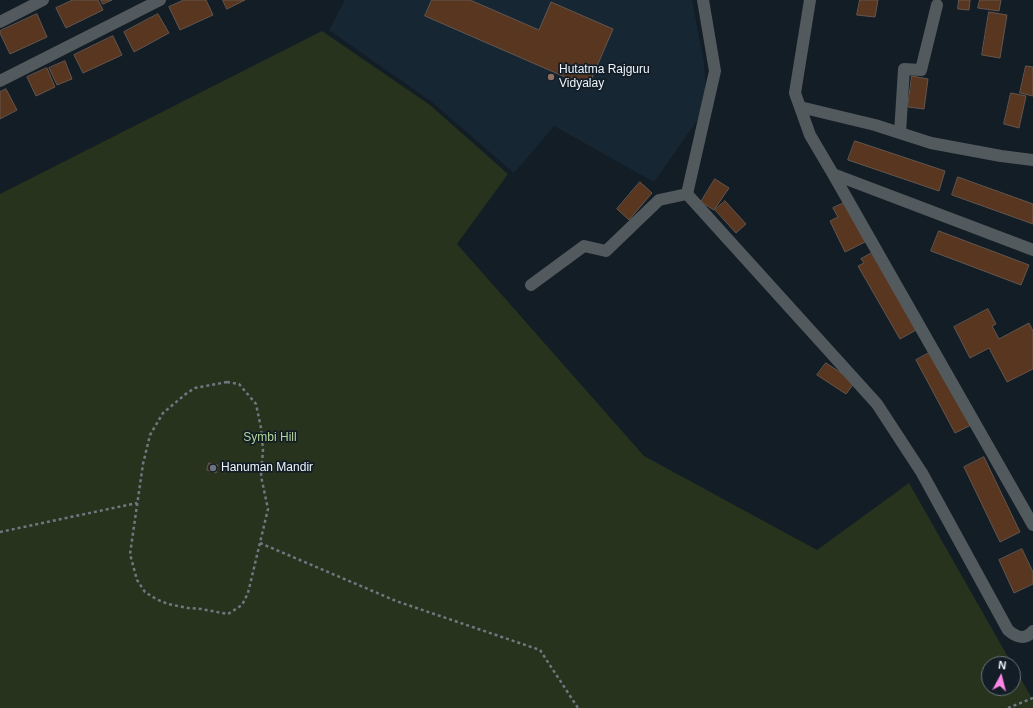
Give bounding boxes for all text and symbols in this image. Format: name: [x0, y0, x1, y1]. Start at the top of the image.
place label: Hutatma Rajguru Vidyalay: [559, 63, 650, 91]
marker: Hutatma Rajguru Vidyalay: [546, 72, 556, 82]
park label: Symbi Hill: [243, 431, 297, 445]
place label: Hanuman Mandir: [221, 461, 313, 475]
marker: Hanuman Mandir: [208, 463, 218, 473]
north arrow: [981, 656, 1021, 696]
text: N: [998, 659, 1007, 672]

